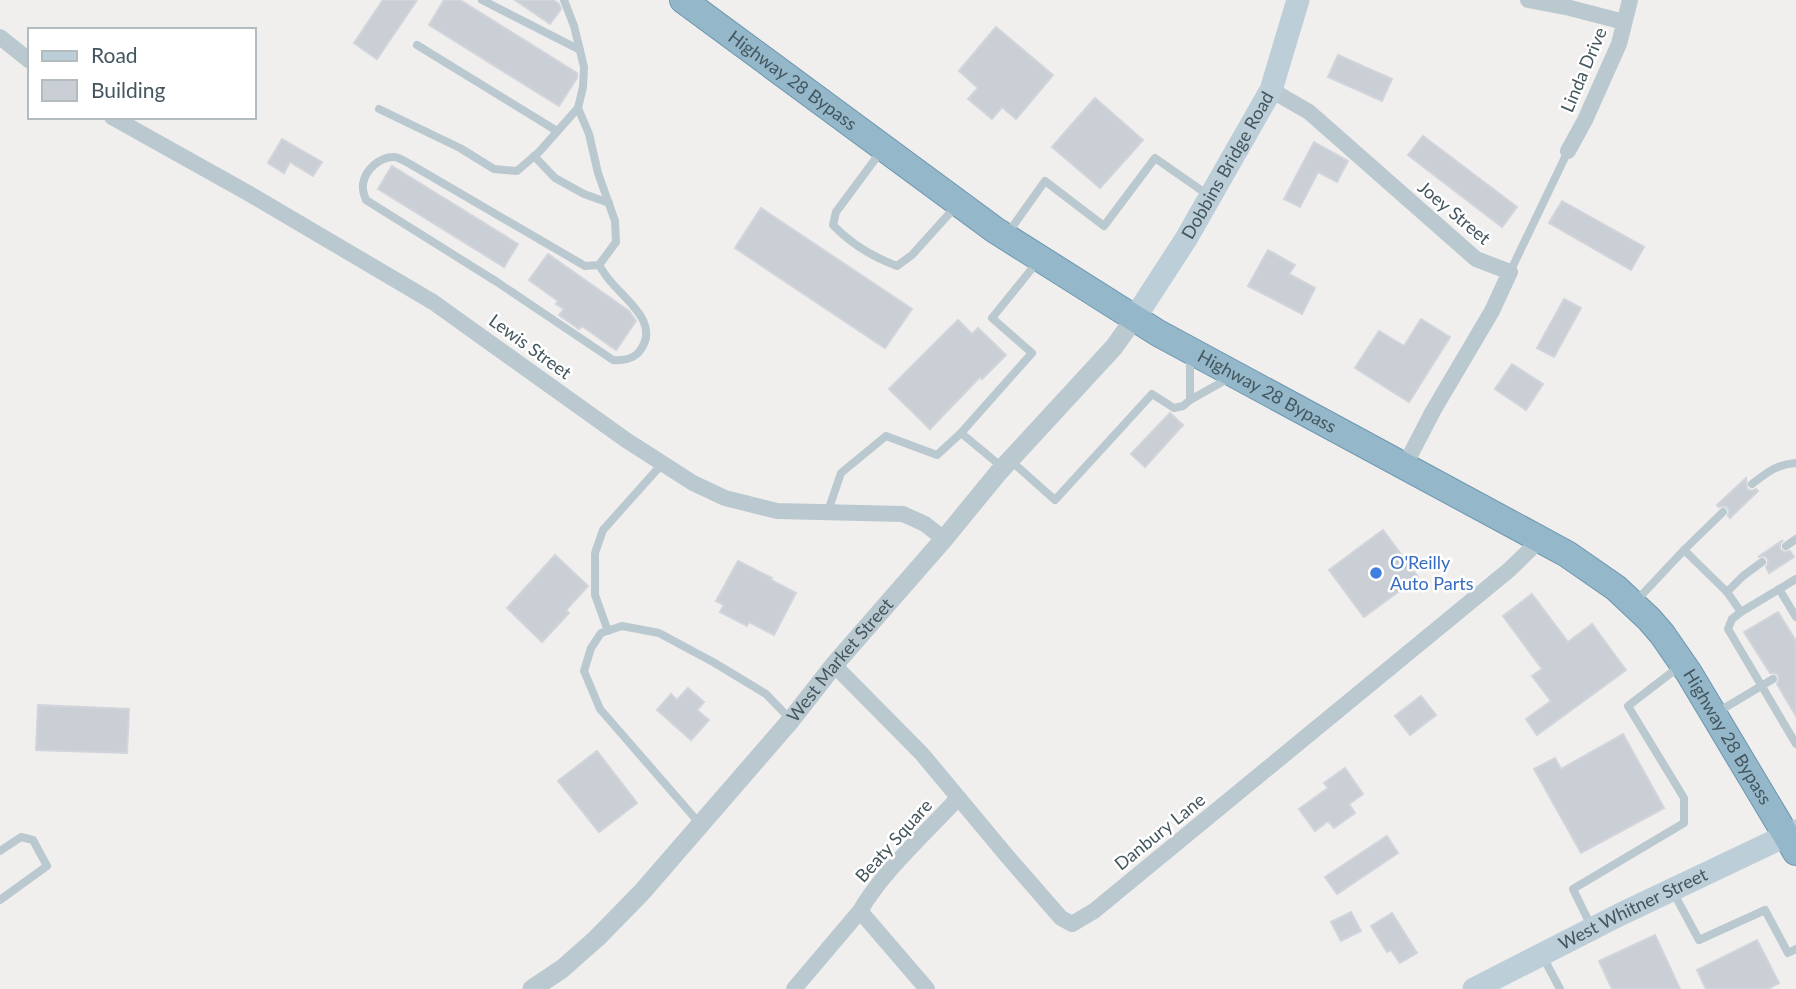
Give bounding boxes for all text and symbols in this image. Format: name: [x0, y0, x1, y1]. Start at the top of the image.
street label: Linda Drive: [1555, 24, 1611, 115]
street label: Highway 28 Bypass: [724, 25, 862, 135]
legend: [28, 28, 256, 119]
text: Road: [91, 42, 138, 67]
text: Building: [91, 77, 166, 102]
street label: Dobbins Bridge Road: [1176, 87, 1278, 243]
street label: Joey Street: [1414, 176, 1496, 249]
street label: Lewis Street: [485, 309, 576, 384]
street label: Highway 28 Bypass: [1194, 344, 1341, 437]
place label: O'Reilly Auto Parts: [1390, 551, 1474, 594]
marker: O'Reilly Auto Parts: [1368, 565, 1384, 581]
street label: West Market Street: [782, 593, 898, 726]
street label: Highway 28 Bypass: [1679, 665, 1777, 808]
street label: Danbury Lane: [1110, 788, 1209, 874]
street label: Beaty Square: [850, 794, 936, 886]
street label: West Whitner Street: [1555, 862, 1711, 954]

